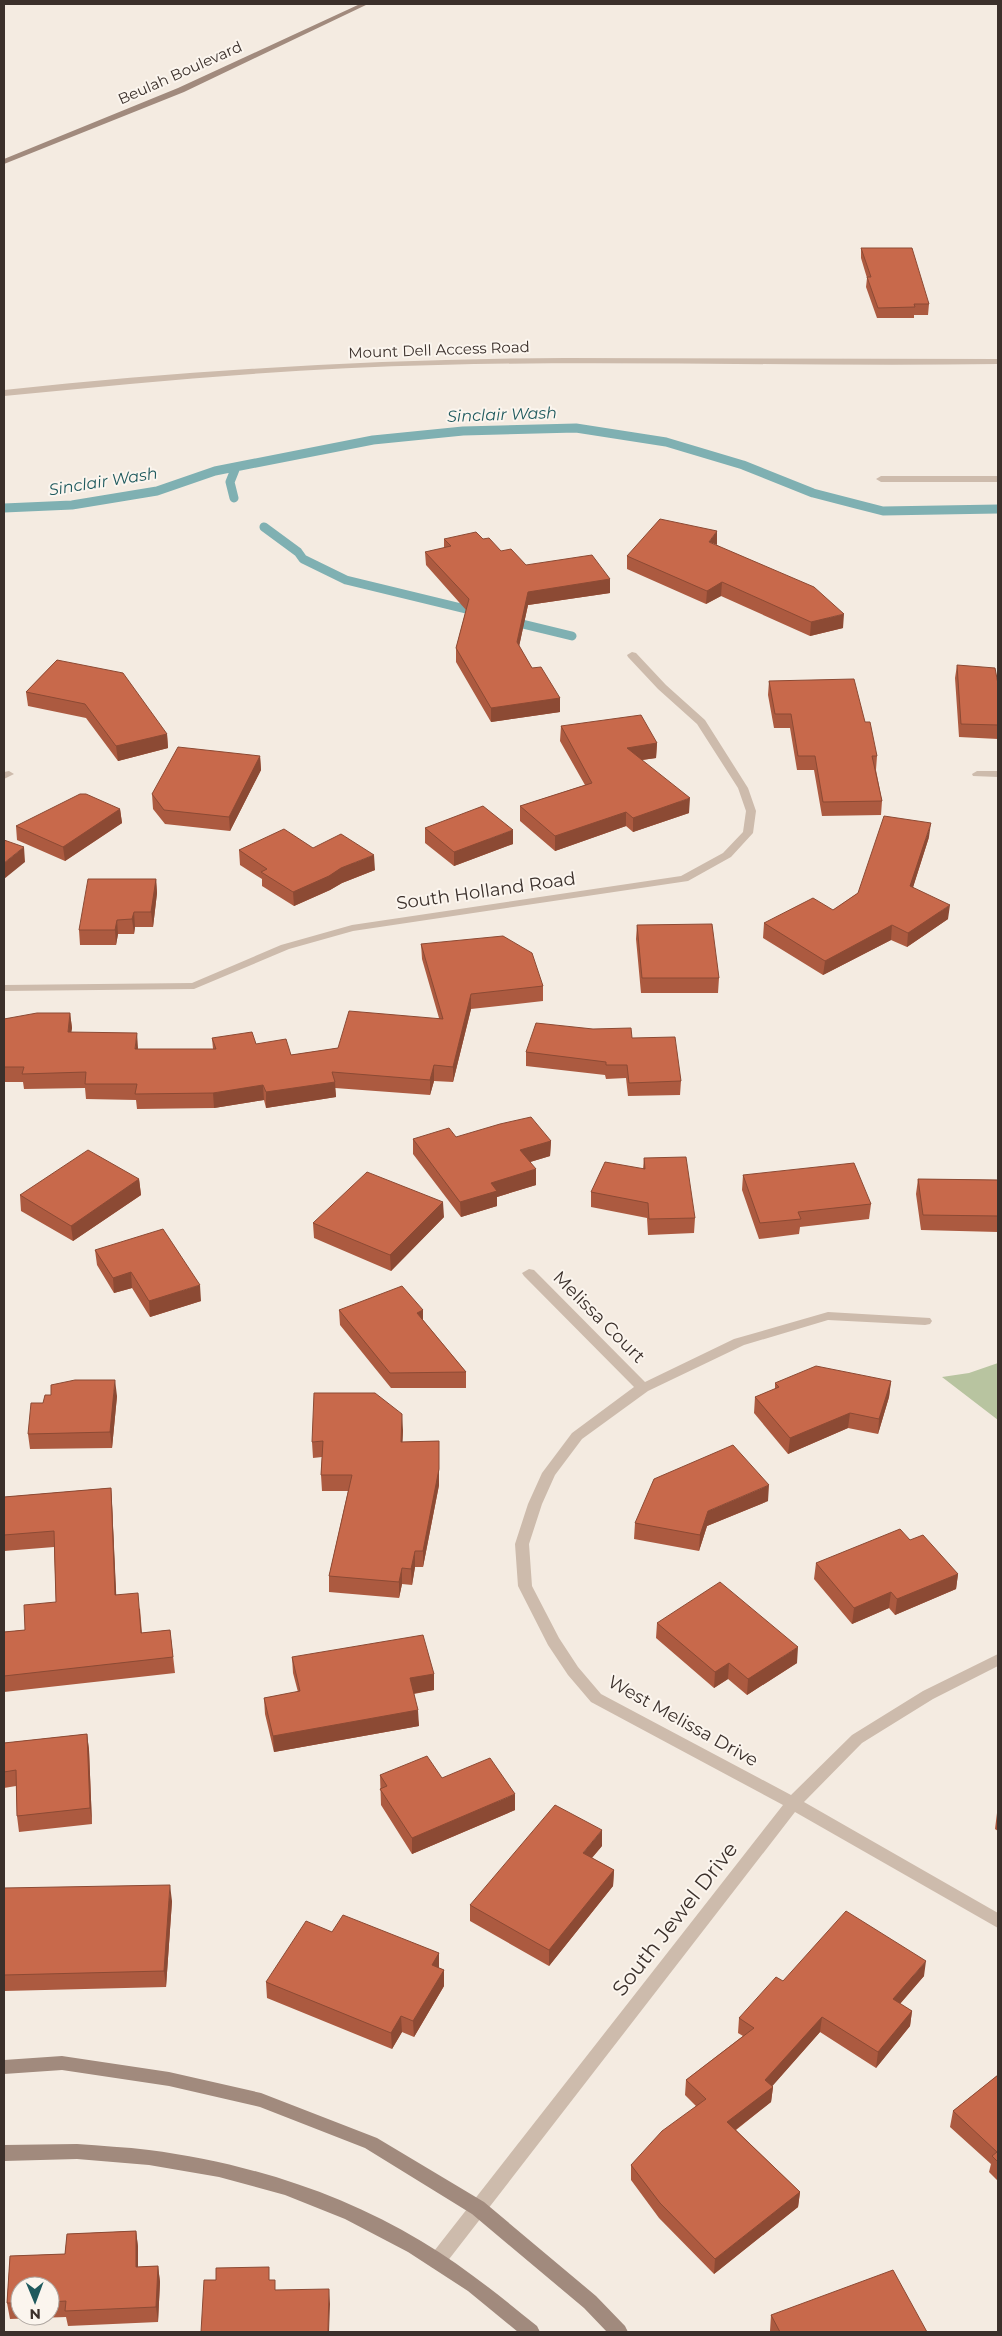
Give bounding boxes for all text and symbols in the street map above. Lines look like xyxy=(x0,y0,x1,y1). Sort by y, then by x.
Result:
street label: Beulah Boulevard xyxy=(115,37,245,108)
street label: Mount Dell Access Road xyxy=(348,337,530,362)
water label: Sinclair Wash xyxy=(447,403,557,426)
water label: Sinclair Wash xyxy=(47,464,159,499)
street label: South Holland Road xyxy=(395,868,577,914)
street label: Melissa Court xyxy=(548,1266,650,1368)
street label: West Melissa Drive xyxy=(604,1671,762,1772)
street label: South Jewel Drive xyxy=(607,1837,742,2001)
north arrow xyxy=(10,2276,60,2326)
text: N xyxy=(29,2305,41,2323)

